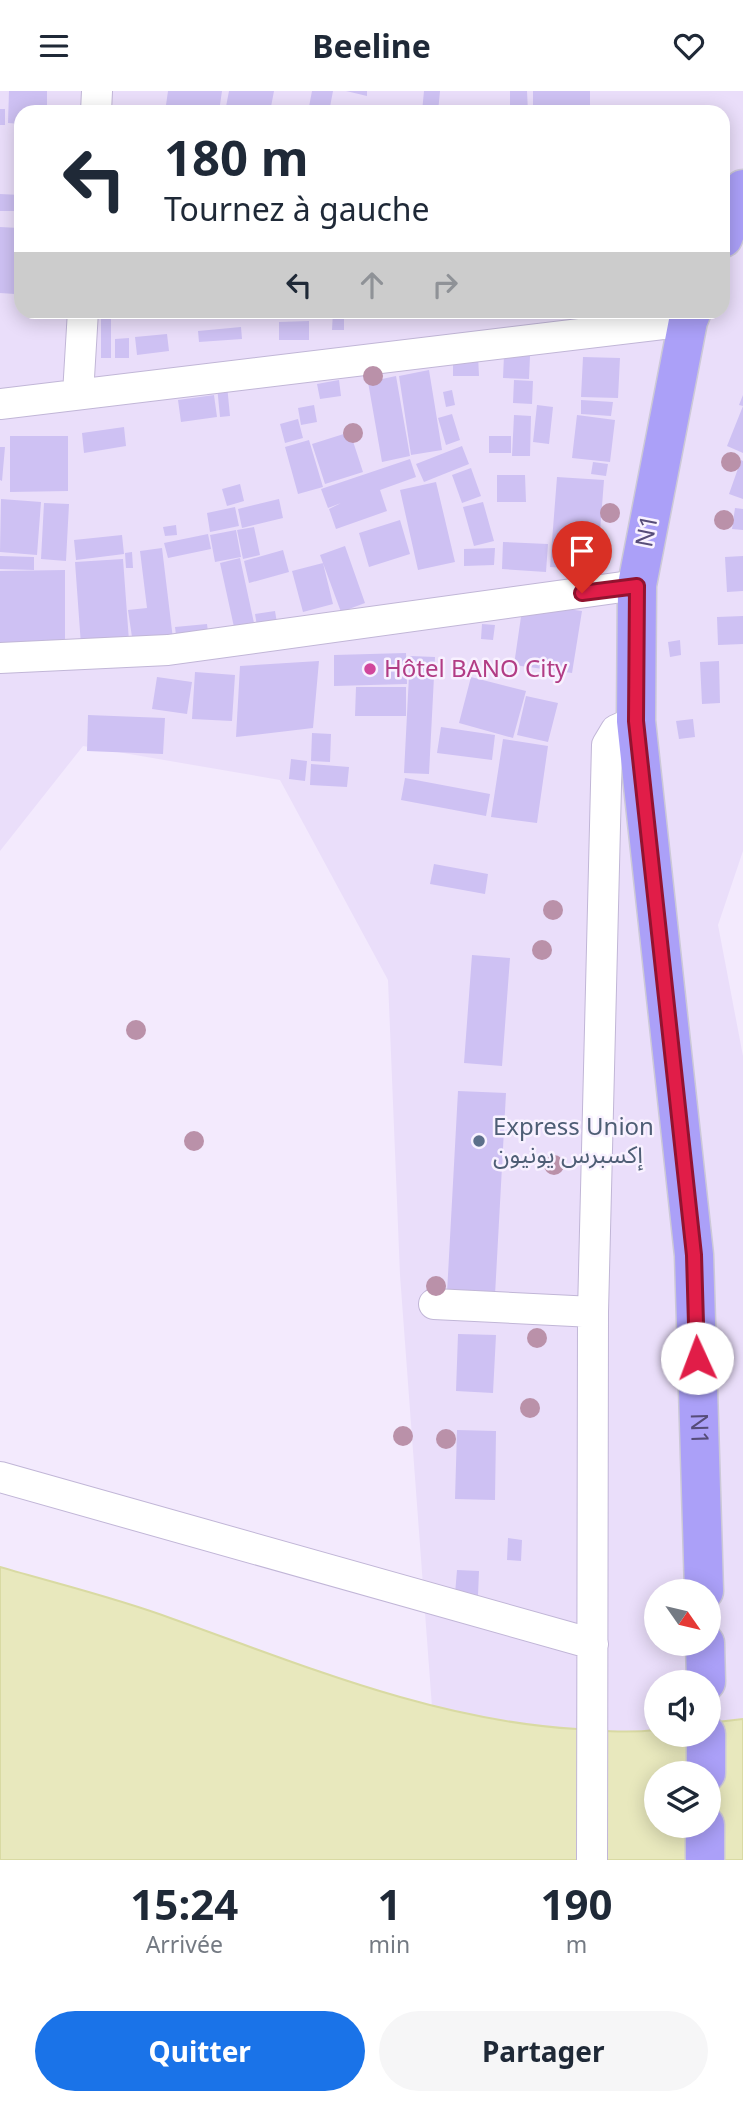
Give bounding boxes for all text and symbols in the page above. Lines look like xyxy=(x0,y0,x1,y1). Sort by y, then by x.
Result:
text: Beeline xyxy=(312,24,431,67)
icon: menu xyxy=(35,27,73,65)
icon: heart xyxy=(670,27,708,65)
text: 180 m xyxy=(164,124,309,190)
icon: left xyxy=(49,133,140,224)
text: Tournez à gauche xyxy=(164,187,430,230)
icon: left xyxy=(280,266,318,304)
icon: ahead xyxy=(353,266,391,304)
icon: right xyxy=(426,266,464,304)
street label: N1 xyxy=(626,512,665,550)
pin xyxy=(552,521,612,593)
icon: arrive xyxy=(563,532,601,570)
place label: Hôtel BANO City xyxy=(384,651,568,684)
marker: Hôtel BANO City xyxy=(362,661,378,677)
place label: Express Union إكسبرس يونيون xyxy=(493,1109,654,1171)
marker: Express Union إكسبرس يونيون xyxy=(471,1133,487,1149)
position arrow xyxy=(660,1321,734,1395)
street label: N1 xyxy=(684,1413,718,1446)
north arrow xyxy=(644,1579,721,1655)
map controls xyxy=(644,1579,721,1838)
button: sound xyxy=(644,1670,721,1747)
button: layers xyxy=(644,1761,721,1838)
text: 15:24 xyxy=(130,1875,238,1932)
text: 1 xyxy=(377,1875,401,1932)
text: 190 xyxy=(541,1875,613,1932)
text: Arrivée xyxy=(146,1928,223,1960)
text: min xyxy=(369,1928,410,1960)
text: m xyxy=(566,1928,587,1960)
button: Quitter xyxy=(35,2011,365,2091)
button: Partager xyxy=(379,2011,708,2091)

